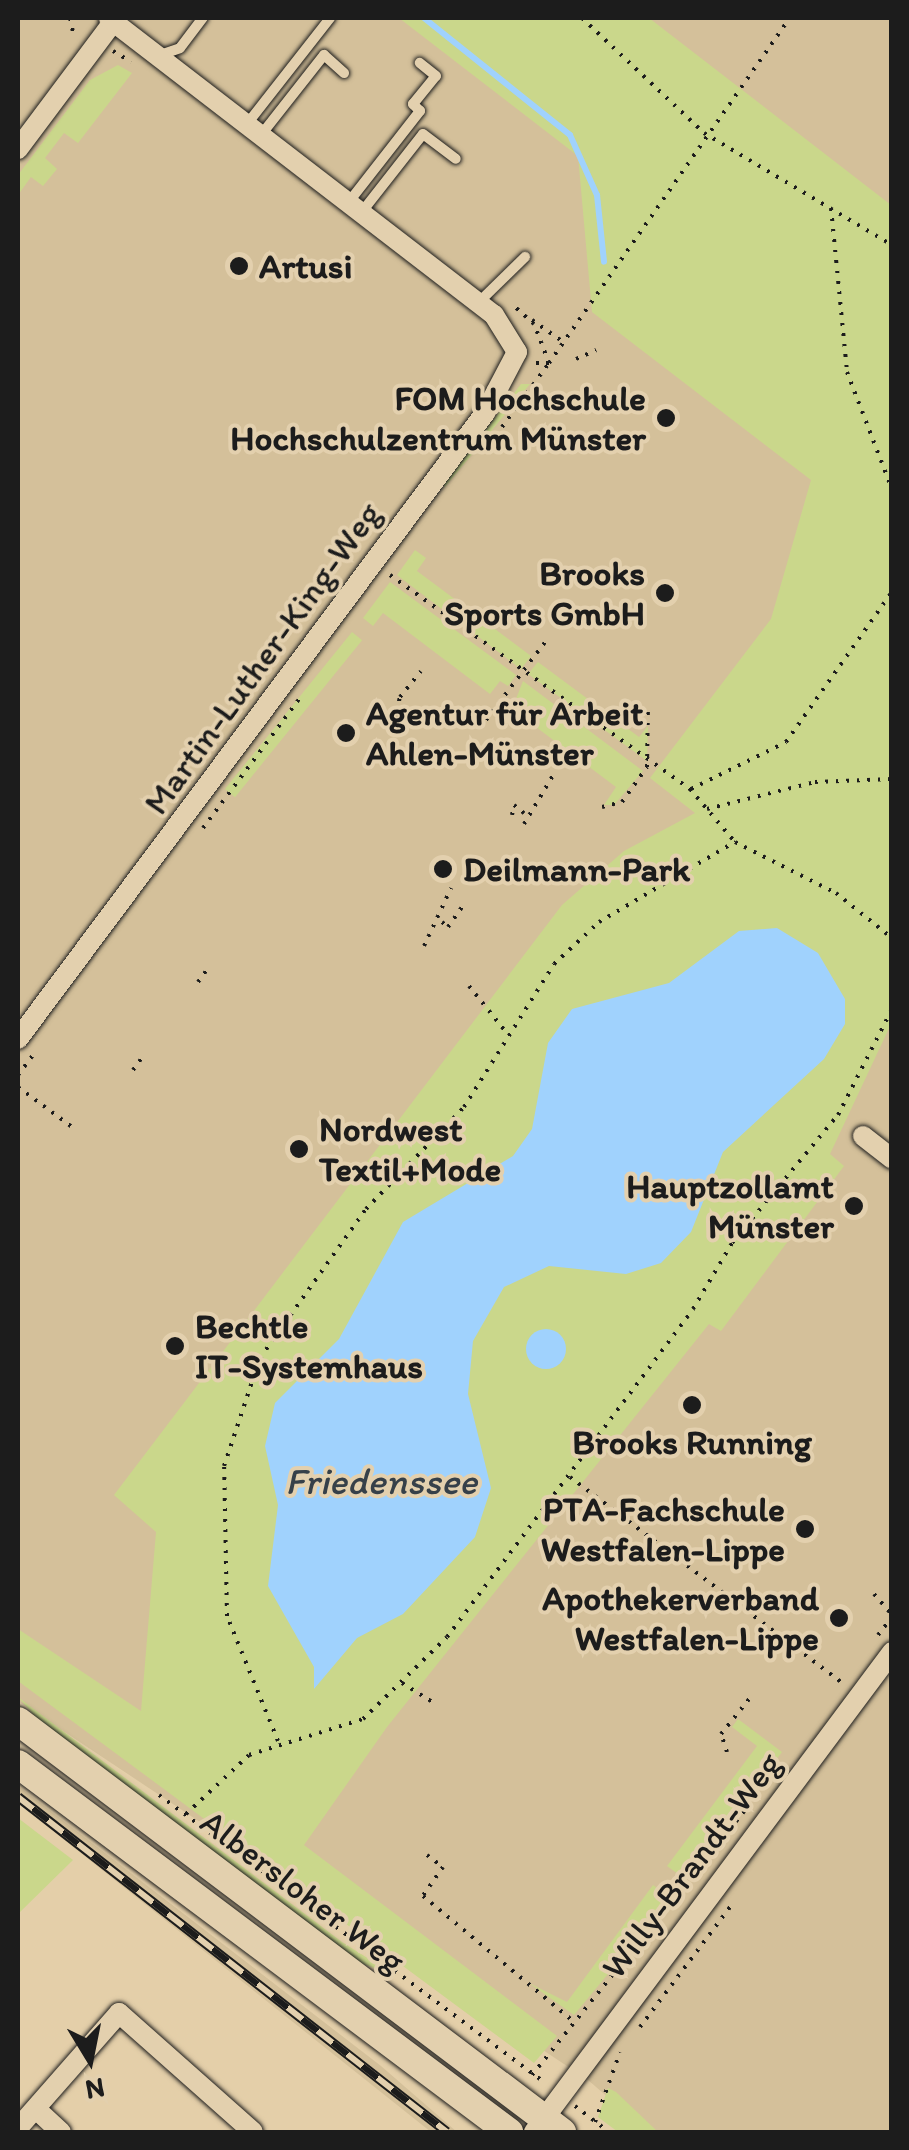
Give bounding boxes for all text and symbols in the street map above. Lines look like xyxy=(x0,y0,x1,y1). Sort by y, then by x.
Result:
place label: Artusi xyxy=(259,245,352,287)
marker: Artusi xyxy=(228,255,250,277)
place label: FOM Hochschule Hochschulzentrum Münster xyxy=(230,377,646,459)
marker: FOM Hochschule Hochschulzentrum Münster xyxy=(655,407,677,429)
street label: Martin-Luther-King-Weg xyxy=(134,494,390,822)
place label: Brooks Sports GmbH xyxy=(443,552,645,634)
marker: Brooks Sports GmbH xyxy=(654,582,676,604)
place label: Agentur für Arbeit Ahlen-Münster xyxy=(366,692,643,774)
marker: Agentur für Arbeit Ahlen-Münster xyxy=(335,722,357,744)
place label: Deilmann-Park xyxy=(463,848,690,890)
marker: Deilmann-Park xyxy=(432,858,454,880)
place label: Nordwest Textil+Mode xyxy=(319,1108,501,1190)
marker: Nordwest Textil+Mode xyxy=(288,1138,310,1160)
place label: Hauptzollamt Münster xyxy=(626,1165,834,1247)
marker: Hauptzollamt Münster xyxy=(843,1195,865,1217)
place label: Bechtle IT-Systemhaus xyxy=(195,1305,423,1387)
marker: Bechtle IT-Systemhaus xyxy=(164,1335,186,1357)
marker: Brooks Running xyxy=(681,1394,703,1416)
place label: Brooks Running xyxy=(572,1421,812,1463)
water label: Friedenssee xyxy=(285,1459,477,1505)
place label: PTA-Fachschule Westfalen-Lippe xyxy=(541,1488,785,1570)
marker: PTA-Fachschule Westfalen-Lippe xyxy=(794,1518,816,1540)
place label: Apothekerverband Westfalen-Lippe xyxy=(542,1577,819,1659)
marker: Apothekerverband Westfalen-Lippe xyxy=(828,1607,850,1629)
street label: Willy-Brandt-Weg xyxy=(592,1743,790,1987)
street label: Albersloher Weg xyxy=(193,1801,413,1981)
north arrow xyxy=(40,2010,140,2110)
text: N xyxy=(83,2071,107,2108)

